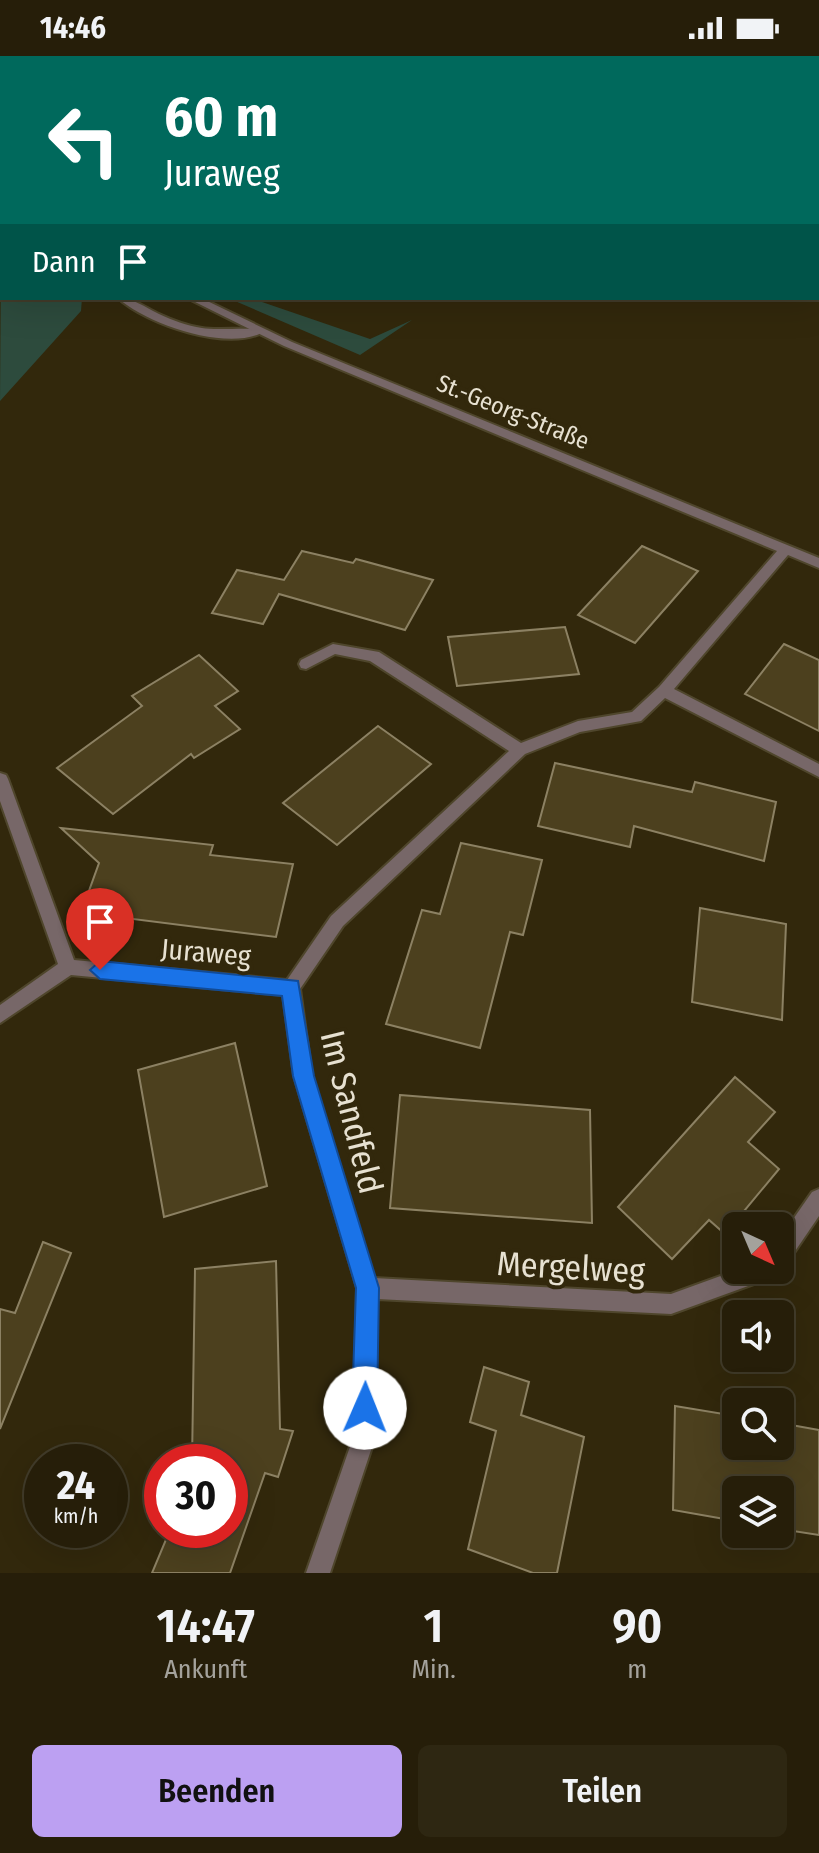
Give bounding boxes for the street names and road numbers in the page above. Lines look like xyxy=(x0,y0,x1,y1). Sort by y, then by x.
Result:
street label: St.-Georg-Straße xyxy=(433,369,593,455)
street label: Juraweg xyxy=(160,932,253,973)
street label: Im Sandfeld xyxy=(311,1026,392,1198)
street label: Mergelweg xyxy=(496,1243,646,1292)

